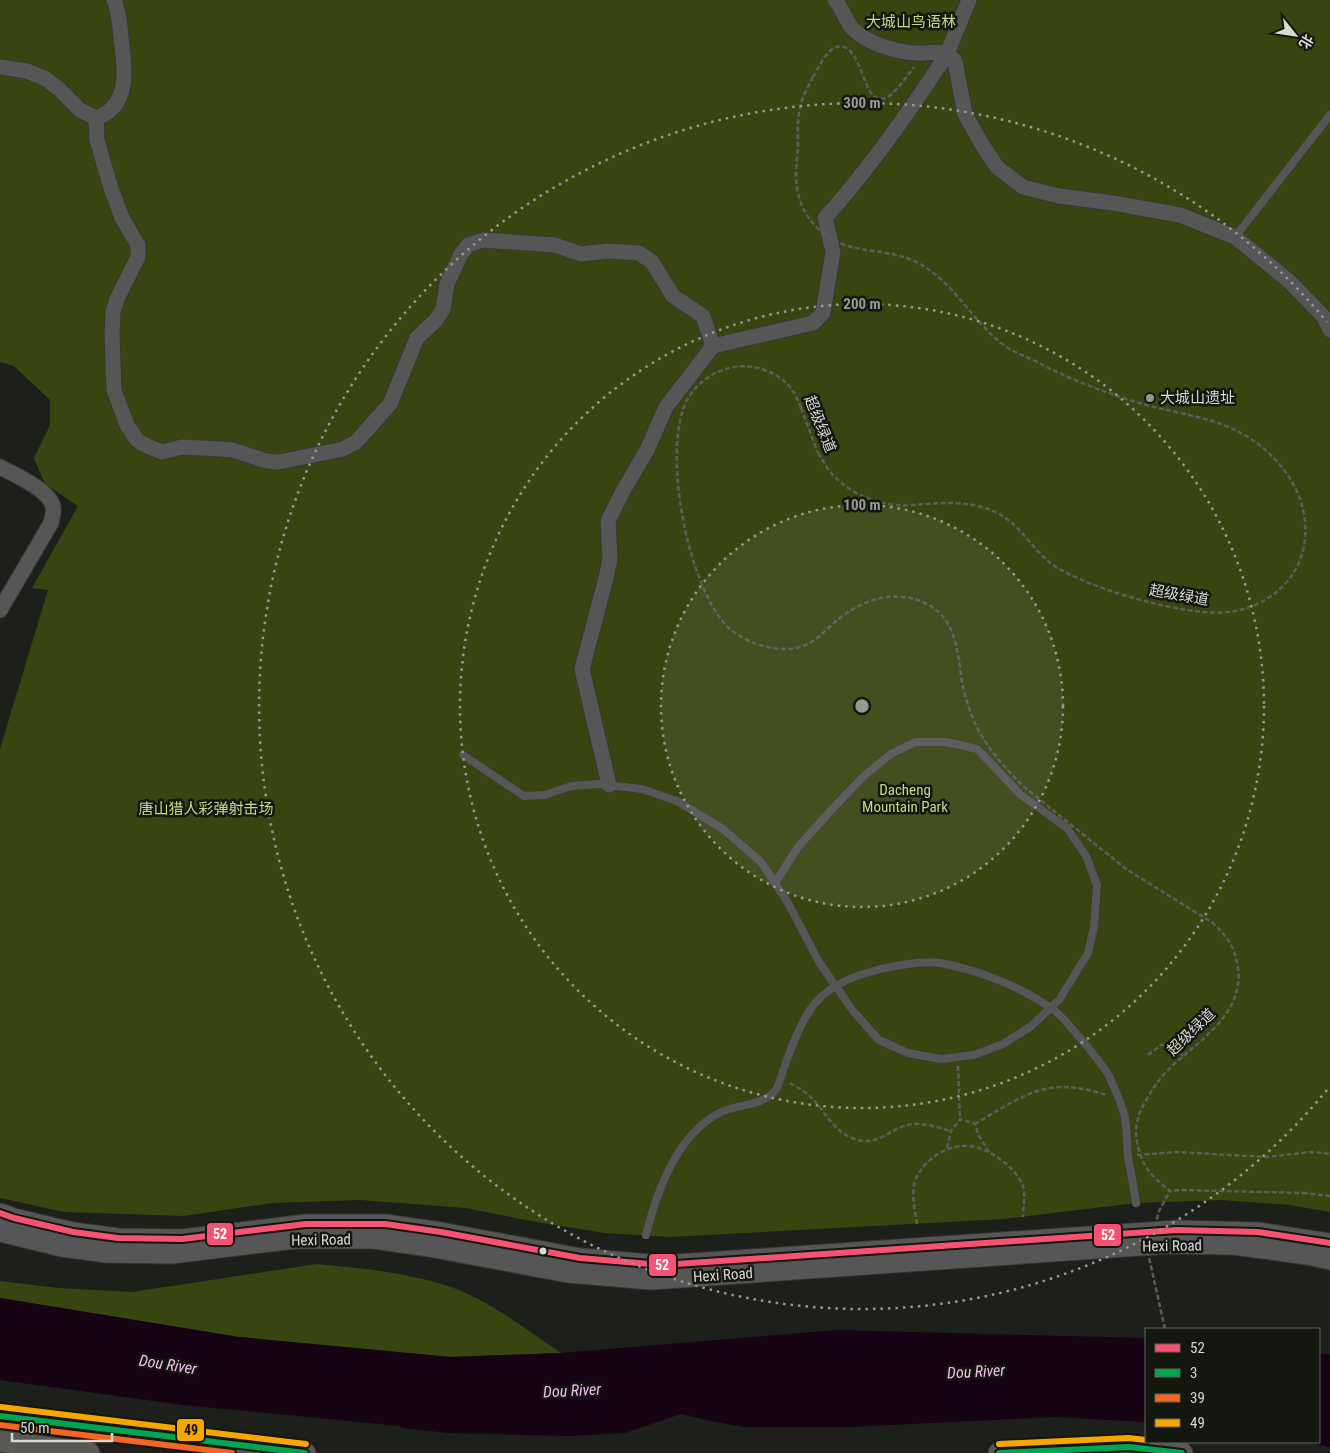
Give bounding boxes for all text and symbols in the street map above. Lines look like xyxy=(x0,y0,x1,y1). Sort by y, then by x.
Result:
north arrow xyxy=(1270,10,1320,60)
park label: 大城山鸟语林 xyxy=(866,13,956,31)
text: 北 xyxy=(1296,31,1317,52)
text: 300 m xyxy=(843,94,881,112)
text: 200 m xyxy=(843,295,881,313)
place label: 大城山遗址 xyxy=(1160,389,1235,407)
marker: 大城山遗址 xyxy=(1144,392,1156,404)
street label: 超级绿道 xyxy=(800,393,840,455)
text: 100 m xyxy=(843,496,881,514)
street label: 超级绿道 xyxy=(1148,581,1210,609)
centre of rings xyxy=(853,697,871,715)
park label: Dacheng Mountain Park xyxy=(862,781,948,816)
park label: 唐山猎人彩弹射击场 xyxy=(138,800,274,818)
street label: 超级绿道 xyxy=(1163,1005,1219,1059)
line badge: 52 xyxy=(206,1222,234,1246)
line badge: 52 xyxy=(1093,1223,1122,1247)
text: 52 xyxy=(213,1226,227,1242)
text: 52 xyxy=(1101,1227,1115,1243)
street label: Hexi Road xyxy=(291,1230,351,1250)
street label: Hexi Road xyxy=(1142,1236,1202,1256)
unlabelled marker xyxy=(538,1246,548,1256)
line badge: 52 xyxy=(648,1253,677,1277)
text: 52 xyxy=(655,1257,669,1273)
street label: Hexi Road xyxy=(692,1264,754,1286)
legend xyxy=(1145,1328,1320,1443)
text: 52 xyxy=(1190,1339,1205,1357)
water label: Dou River xyxy=(138,1351,199,1379)
water label: Dou River xyxy=(947,1360,1007,1383)
text: 3 xyxy=(1190,1364,1197,1382)
water label: Dou River xyxy=(543,1379,603,1402)
text: 39 xyxy=(1190,1389,1205,1407)
scale bar xyxy=(12,1410,112,1442)
text: 49 xyxy=(1190,1414,1205,1432)
line badge: 49 xyxy=(176,1418,205,1442)
text: 50 m xyxy=(20,1419,50,1437)
text: 49 xyxy=(184,1422,198,1438)

